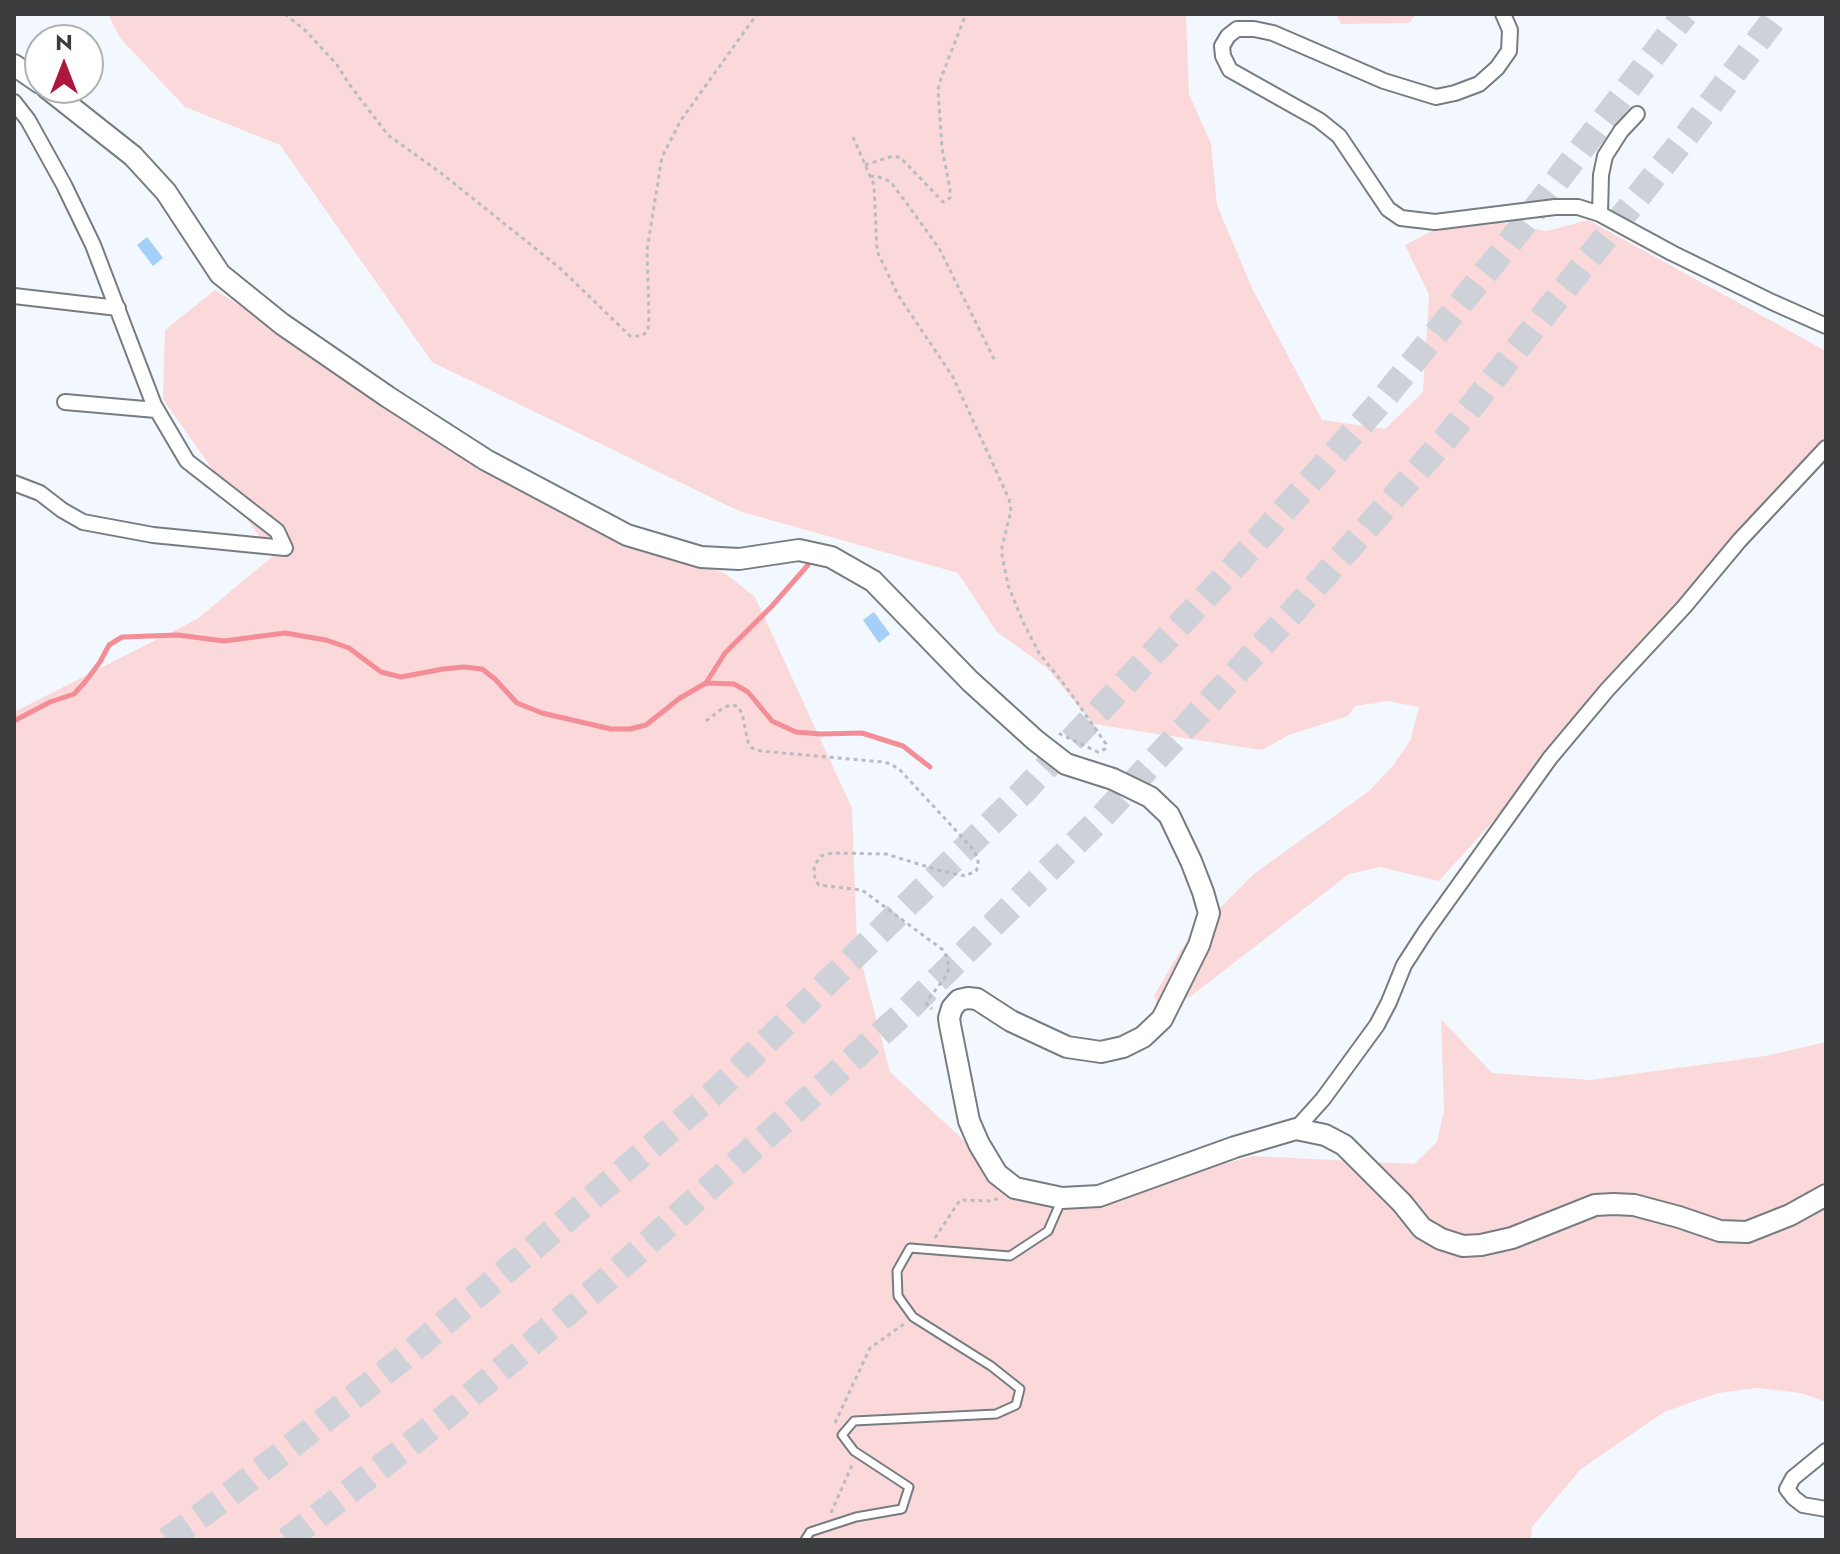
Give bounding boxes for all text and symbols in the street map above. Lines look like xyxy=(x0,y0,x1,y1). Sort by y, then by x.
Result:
north arrow xyxy=(24,24,104,104)
text: N xyxy=(55,26,73,58)

